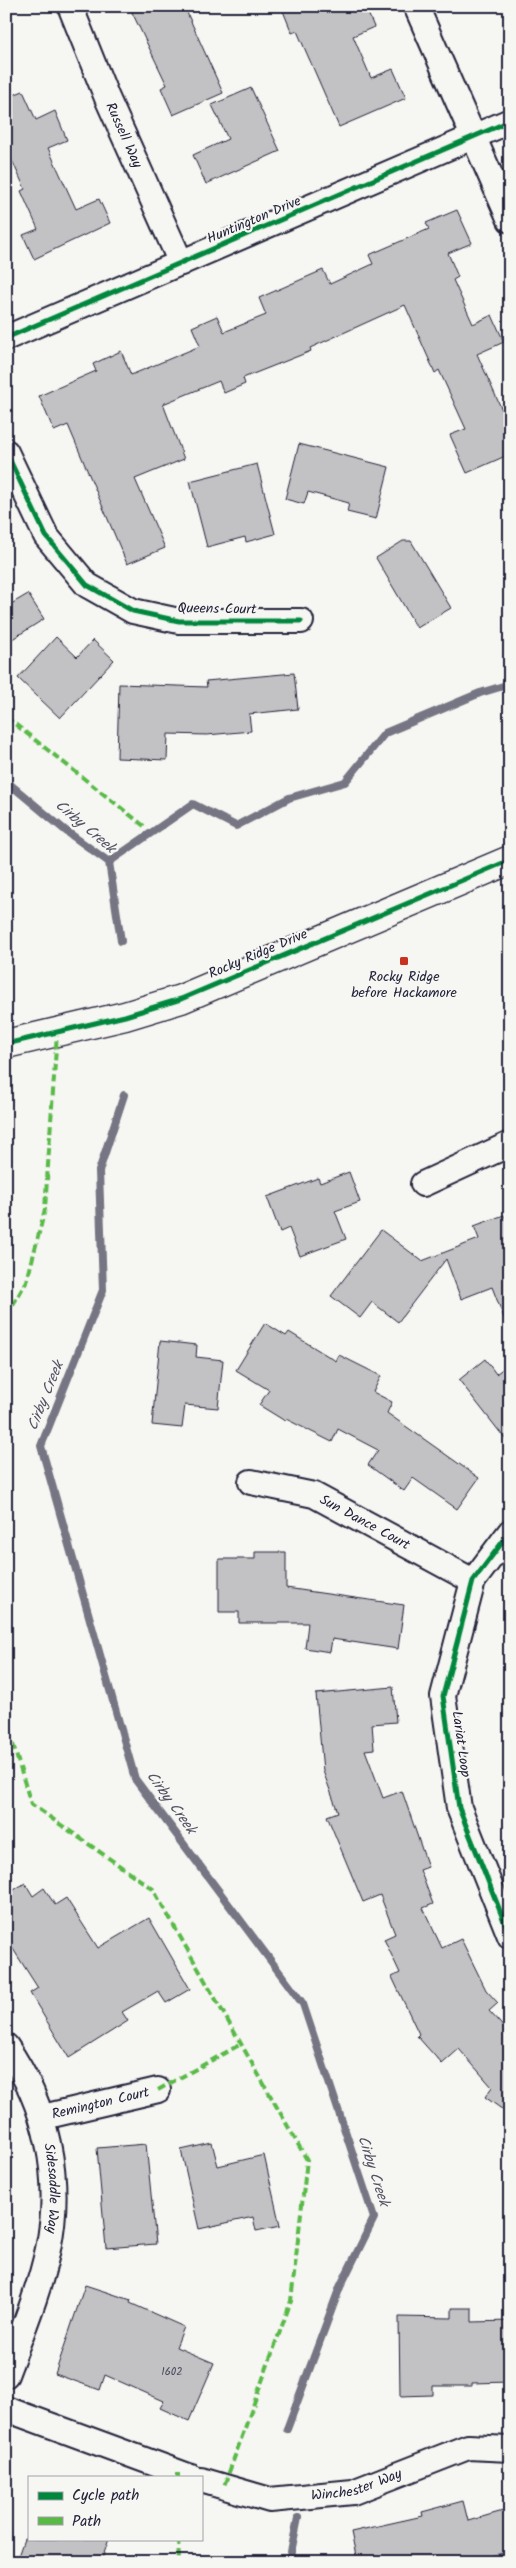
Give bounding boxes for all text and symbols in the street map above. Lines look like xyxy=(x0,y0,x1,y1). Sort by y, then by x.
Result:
street label: Russell Way xyxy=(99,99,148,172)
street label: Huntington Drive xyxy=(203,190,305,250)
street label: Queens Court xyxy=(177,597,257,621)
water label: Cirby Creek xyxy=(49,794,122,861)
street label: Rocky Ridge Drive xyxy=(205,923,312,985)
marker: Rocky Ridge before Hackamore xyxy=(398,955,410,967)
place label: Rocky Ridge before Hackamore xyxy=(351,966,457,1004)
water label: Cirby Creek xyxy=(21,1356,72,1434)
street label: Sun Dance Court xyxy=(315,1489,414,1556)
street label: Lariat Loop xyxy=(445,1709,477,1779)
water label: Cirby Creek xyxy=(140,1766,203,1841)
street label: Remington Court xyxy=(49,2081,152,2126)
water label: Cirby Creek xyxy=(350,2133,396,2211)
street label: Sidesaddle Way xyxy=(37,2141,65,2235)
house number: 1602 xyxy=(161,2363,183,2381)
street label: Winchester Way xyxy=(310,2463,406,2507)
legend xyxy=(28,2476,202,2540)
text: Cycle path xyxy=(72,2484,139,2508)
text: Path xyxy=(72,2510,101,2534)

